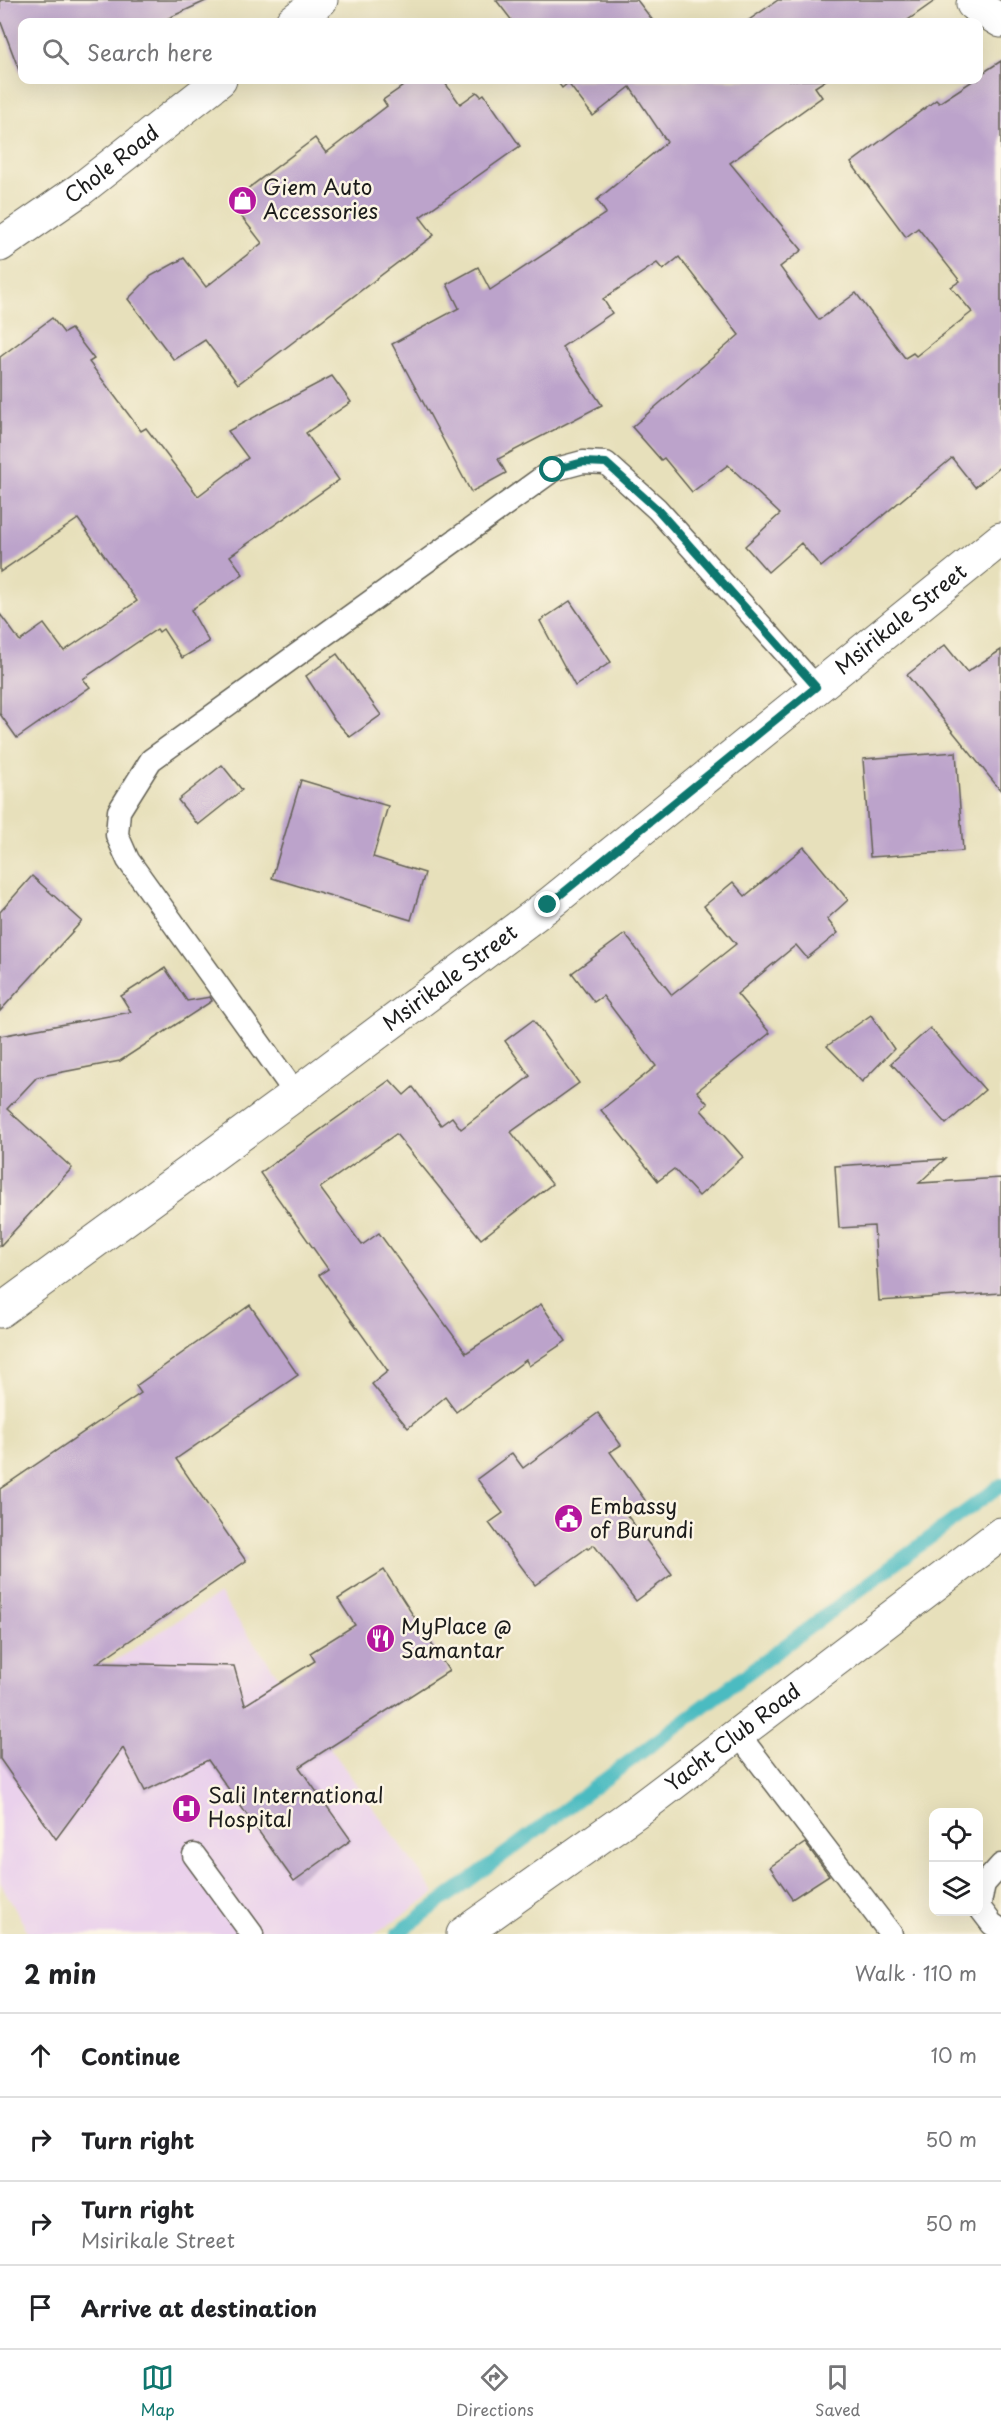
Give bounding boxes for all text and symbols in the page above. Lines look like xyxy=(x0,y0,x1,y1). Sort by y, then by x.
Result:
search box xyxy=(18,18,983,84)
icon: search xyxy=(39,35,72,68)
text: Search here xyxy=(87,35,213,68)
street label: Chole Road xyxy=(57,116,165,210)
place label: Giem Auto Accessories xyxy=(263,170,378,226)
shop icon: Giem Auto Accessories xyxy=(226,184,258,216)
route start xyxy=(539,456,565,482)
street label: Msirikale Street xyxy=(827,555,973,681)
route end xyxy=(534,891,560,917)
street label: Msirikale Street xyxy=(375,915,523,1038)
place label: Embassy of Burundi xyxy=(590,1489,694,1545)
public building icon: Embassy of Burundi xyxy=(553,1503,585,1535)
place label: MyPlace @ Samantar xyxy=(401,1609,512,1665)
restaurant icon: MyPlace @ Samantar xyxy=(364,1623,396,1655)
street label: Yacht Club Road xyxy=(657,1674,807,1798)
place label: Sali International Hospital xyxy=(208,1778,383,1834)
hospital icon: Sali International Hospital xyxy=(171,1792,203,1824)
map controls xyxy=(929,1808,983,1916)
button: locate xyxy=(929,1808,983,1862)
button: layers xyxy=(929,1862,983,1916)
text: 2 min xyxy=(24,1954,97,1993)
text: Walk · 110 m xyxy=(855,1958,977,1988)
icon: ahead xyxy=(24,2039,57,2072)
text: Continue xyxy=(81,2039,180,2072)
text: 10 m xyxy=(930,2040,977,2070)
icon: right xyxy=(24,2123,57,2156)
text: Turn right xyxy=(81,2123,194,2156)
text: 50 m xyxy=(925,2124,977,2154)
text: Turn right xyxy=(81,2192,194,2225)
icon: right xyxy=(24,2207,57,2240)
text: 50 m xyxy=(925,2208,977,2238)
text: Msirikale Street xyxy=(81,2225,235,2255)
icon: arrive xyxy=(24,2291,57,2324)
text: Arrive at destination xyxy=(81,2291,317,2324)
tab: Map xyxy=(141,2361,175,2421)
tab: Directions xyxy=(456,2361,534,2421)
tab: Saved xyxy=(815,2361,860,2421)

